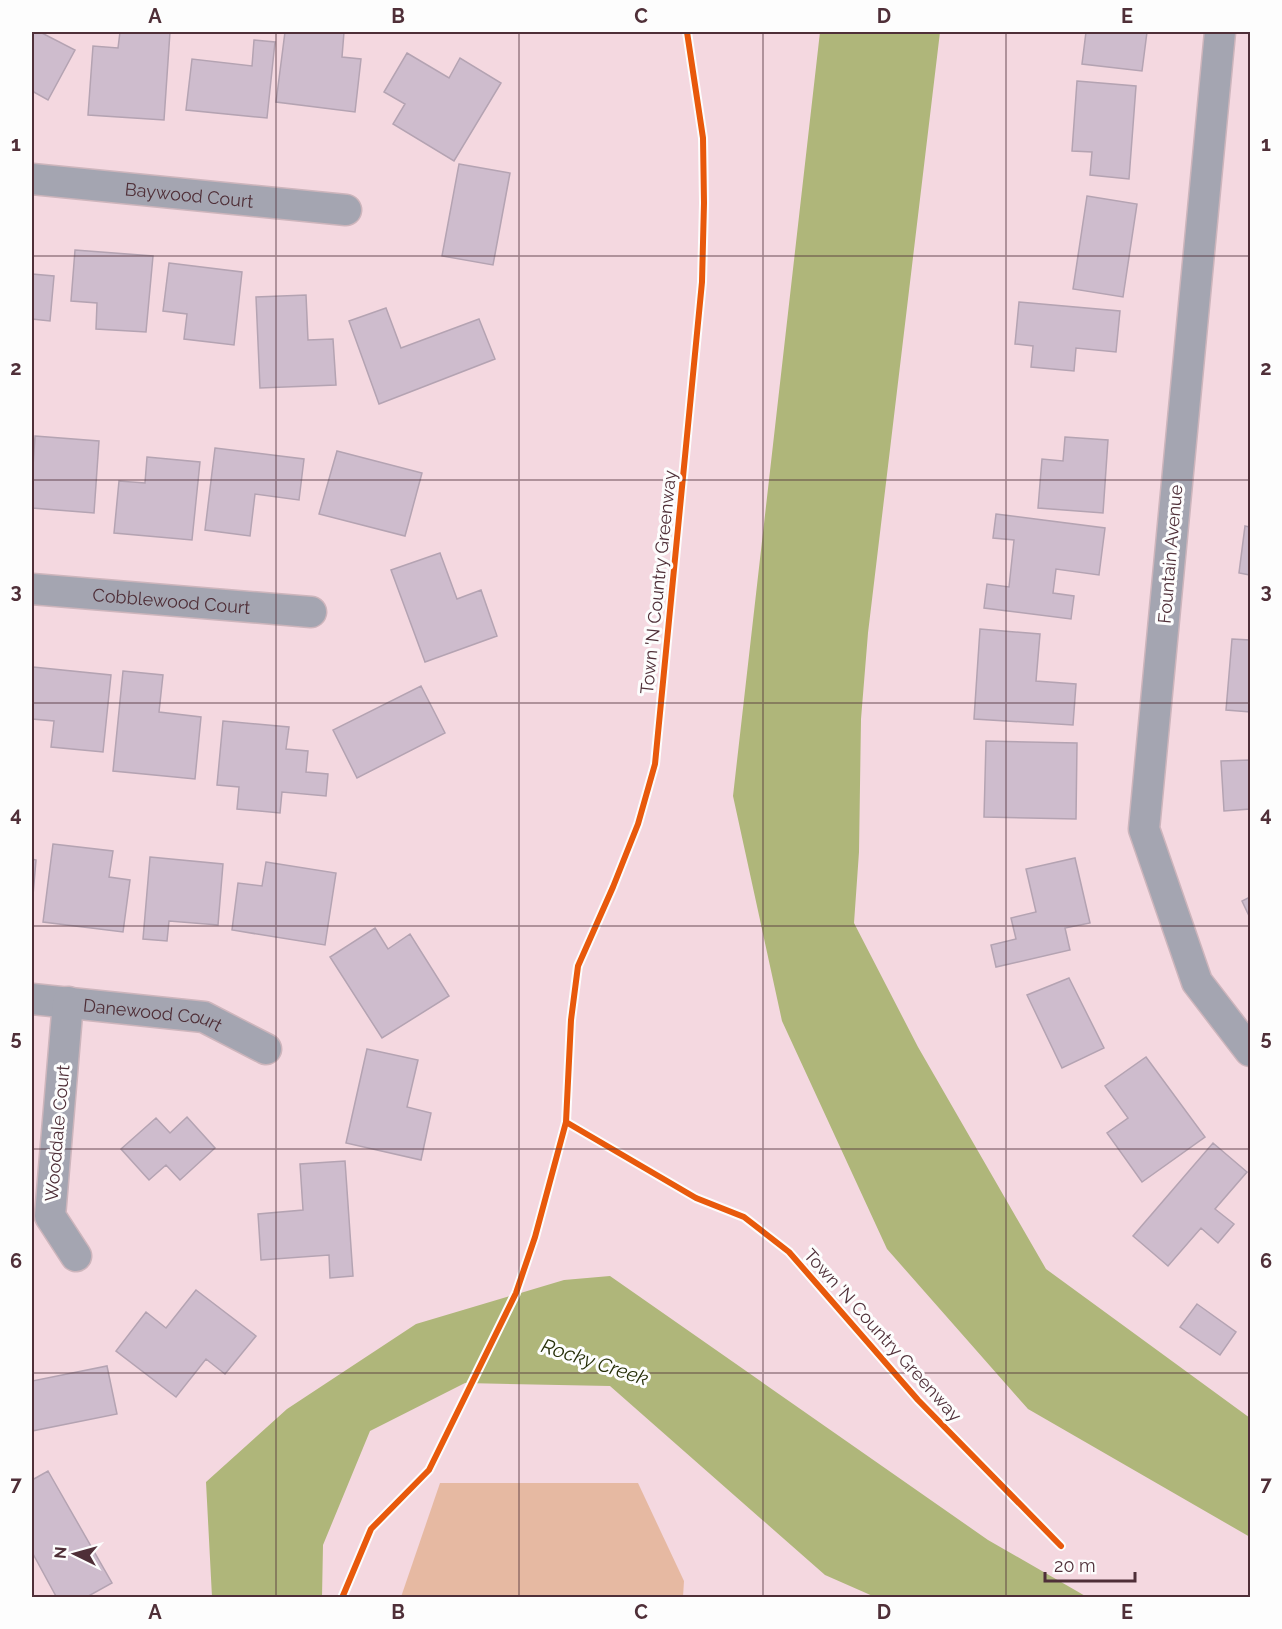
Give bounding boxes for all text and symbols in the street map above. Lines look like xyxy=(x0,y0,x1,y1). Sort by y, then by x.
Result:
text: A xyxy=(148,4,162,28)
text: B xyxy=(391,4,405,28)
text: C xyxy=(634,4,648,28)
text: D xyxy=(877,4,891,28)
text: E xyxy=(1121,4,1133,28)
text: 1 xyxy=(11,132,21,156)
text: 1 xyxy=(1261,132,1271,156)
street label: Baywood Court xyxy=(124,178,254,211)
text: 2 xyxy=(10,356,22,380)
text: 2 xyxy=(1260,356,1272,380)
street label: Town 'N Country Greenway xyxy=(636,469,680,695)
street label: Fountain Avenue xyxy=(1153,483,1187,624)
text: 3 xyxy=(10,579,22,603)
text: 3 xyxy=(1260,579,1272,603)
street label: Cobblewood Court xyxy=(92,584,251,617)
text: 4 xyxy=(10,802,22,826)
text: 4 xyxy=(1260,802,1272,826)
street label: Danewood Court xyxy=(82,994,226,1035)
text: 5 xyxy=(10,1026,22,1050)
text: 5 xyxy=(1260,1026,1272,1050)
street label: Wooddale Court xyxy=(41,1064,73,1202)
street label: Town 'N Country Greenway xyxy=(800,1244,966,1426)
text: 6 xyxy=(10,1249,22,1273)
text: 6 xyxy=(1260,1249,1272,1273)
water label: Rocky Creek xyxy=(539,1333,652,1391)
text: 7 xyxy=(10,1472,22,1496)
text: 7 xyxy=(1260,1472,1272,1496)
north arrow xyxy=(45,1524,105,1584)
scale bar xyxy=(1045,1545,1135,1583)
text: N xyxy=(51,1546,71,1560)
text: 20 m xyxy=(1054,1555,1096,1576)
text: A xyxy=(148,1600,162,1624)
text: B xyxy=(391,1600,405,1624)
text: C xyxy=(634,1600,648,1624)
text: D xyxy=(877,1600,891,1624)
text: E xyxy=(1121,1600,1133,1624)

